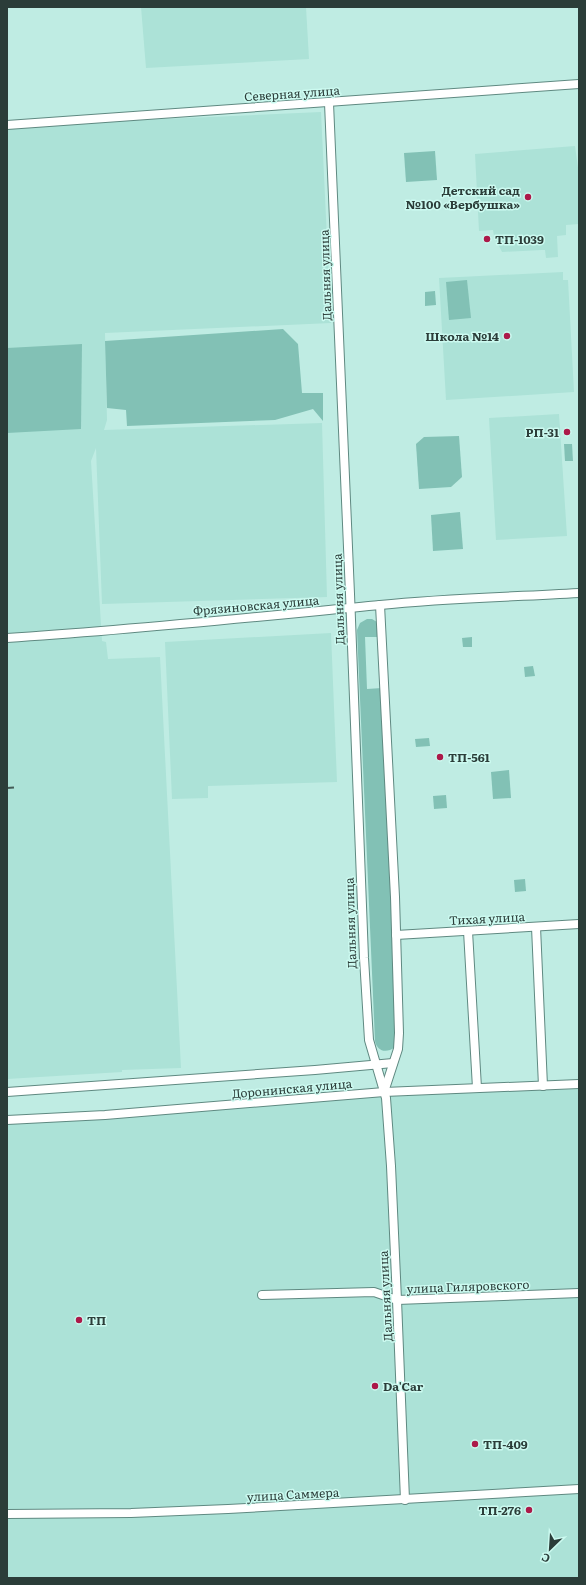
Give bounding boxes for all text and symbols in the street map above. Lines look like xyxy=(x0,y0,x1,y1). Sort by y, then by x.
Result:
street label: Северная улица xyxy=(244,81,341,105)
place label: Детский сад №100 «Вербушка» xyxy=(406,181,520,213)
marker: Детский сад №100 «Вербушка» xyxy=(523,192,533,202)
street label: Дальняя улица xyxy=(314,229,336,321)
place label: ТП-1039 xyxy=(495,230,544,248)
marker: ТП-1039 xyxy=(482,234,492,244)
place label: Школа №14 xyxy=(425,327,500,345)
marker: Школа №14 xyxy=(502,331,512,341)
place label: РП-31 xyxy=(526,423,559,441)
marker: РП-31 xyxy=(562,427,572,437)
street label: Дальняя улица xyxy=(327,553,349,645)
street label: Фрязиновская улица xyxy=(192,590,320,619)
place label: ТП-561 xyxy=(448,748,490,766)
marker: ТП-561 xyxy=(435,752,445,762)
street label: Дальняя улица xyxy=(339,877,361,969)
street label: Тихая улица xyxy=(449,907,526,929)
street label: Доронинская улица xyxy=(231,1074,353,1102)
street label: Дальняя улица xyxy=(374,1249,396,1342)
street label: улица Гиляровского xyxy=(406,1275,530,1297)
place label: ТП xyxy=(87,1311,106,1329)
marker: ТП xyxy=(74,1315,84,1325)
place label: Da'Car xyxy=(383,1377,424,1395)
marker: Da'Car xyxy=(370,1381,380,1391)
place label: ТП-409 xyxy=(483,1435,528,1453)
marker: ТП-409 xyxy=(470,1439,480,1449)
street label: улица Саммера xyxy=(246,1483,340,1505)
place label: ТП-276 xyxy=(479,1501,521,1519)
marker: ТП-276 xyxy=(524,1505,534,1515)
north arrow xyxy=(530,1529,570,1569)
text: С xyxy=(538,1550,552,1568)

